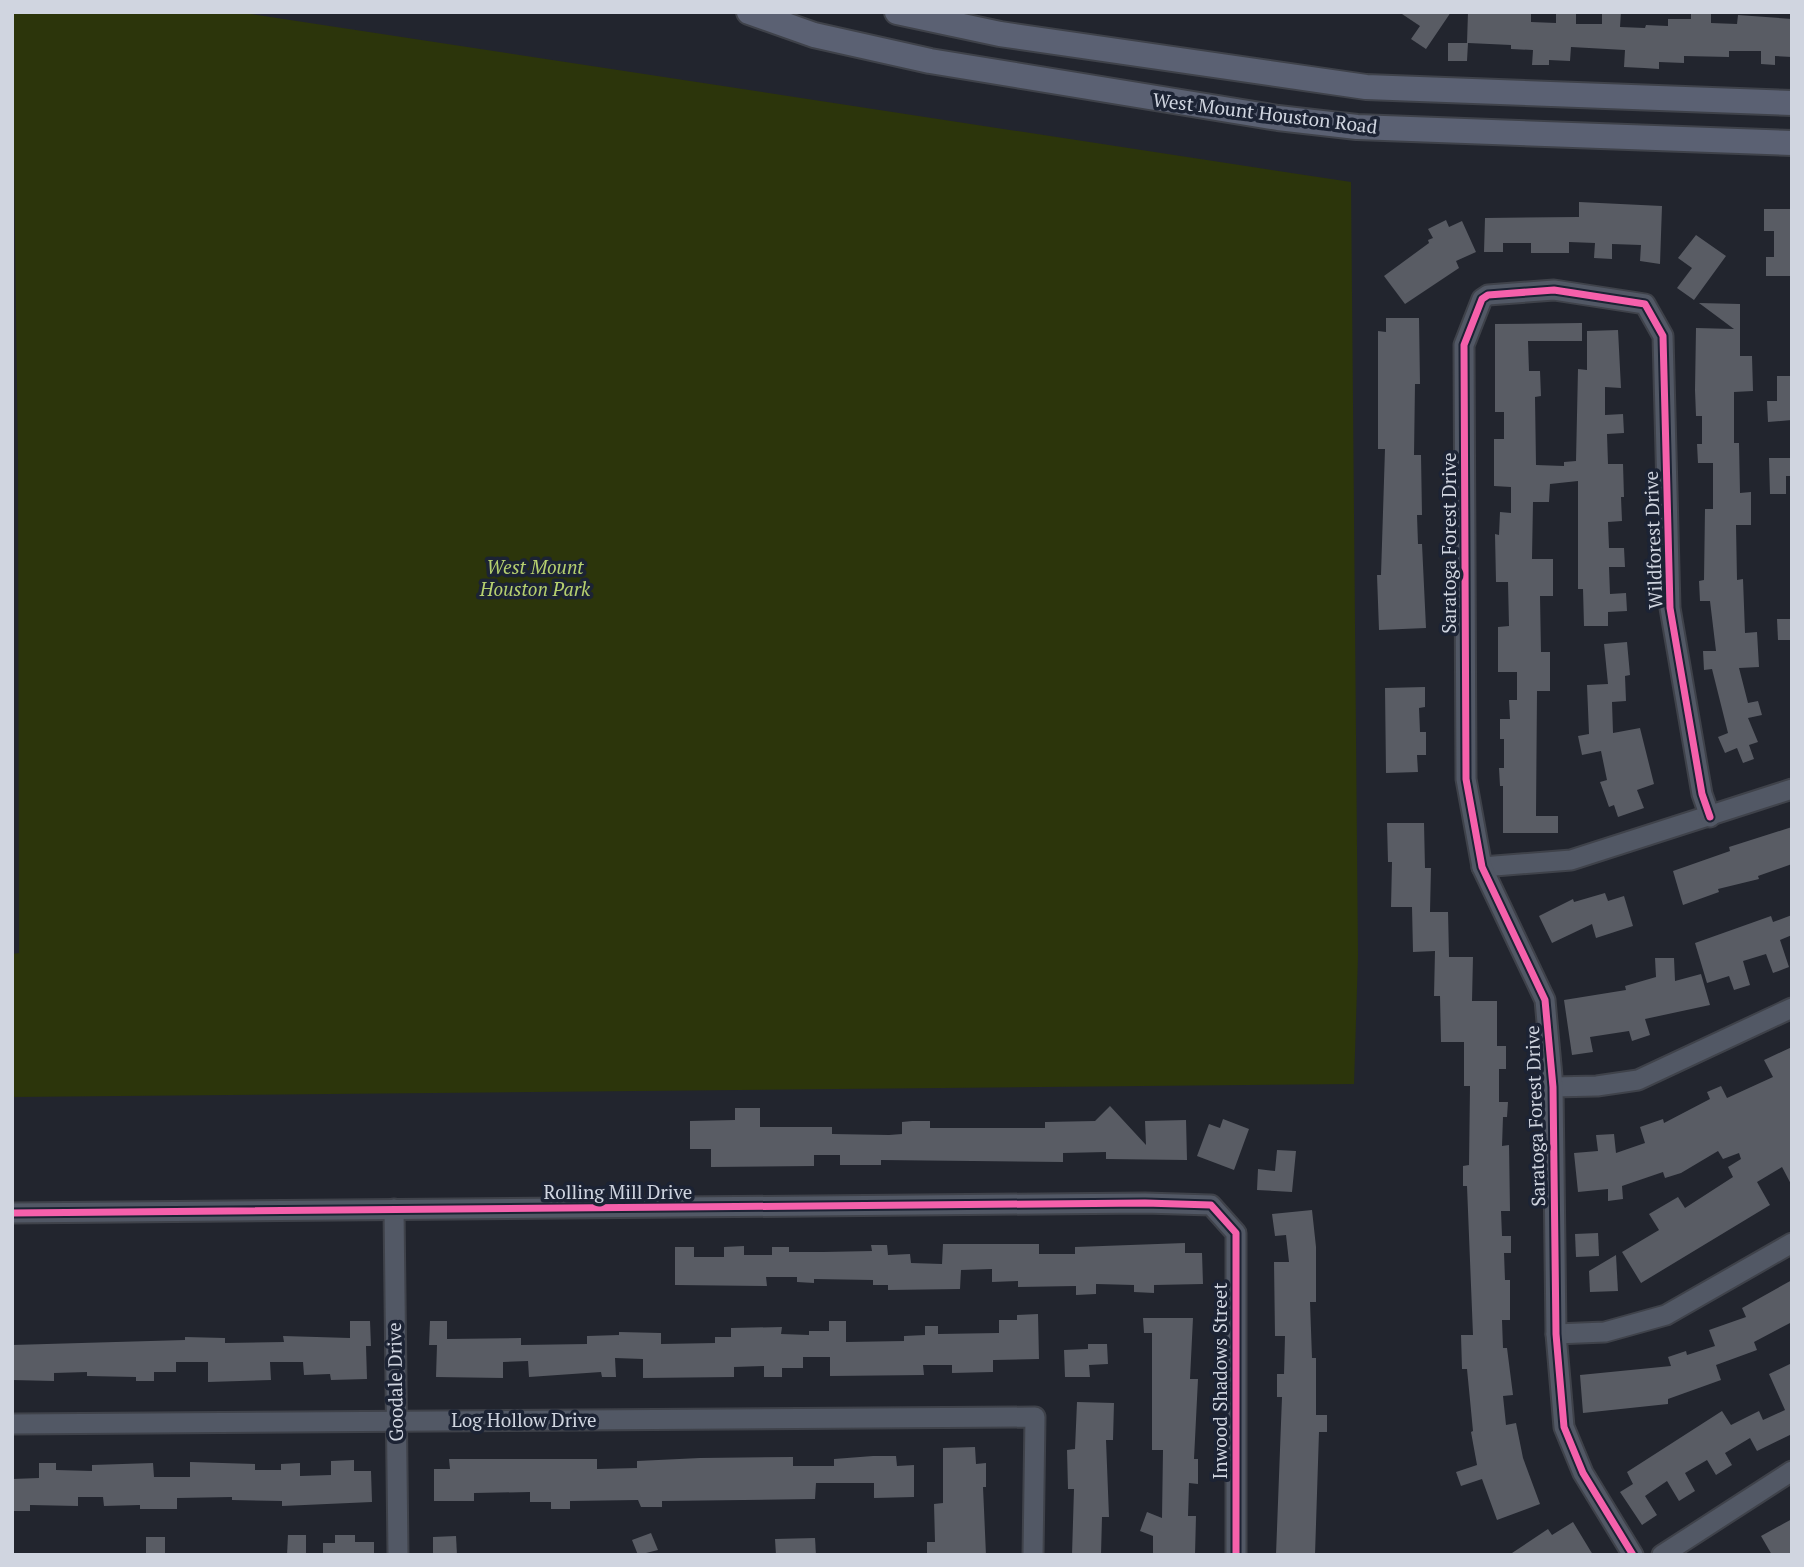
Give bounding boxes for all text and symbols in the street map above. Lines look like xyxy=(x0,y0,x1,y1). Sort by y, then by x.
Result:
street label: West Mount Houston Road xyxy=(1151,86,1379,139)
street label: Saratoga Forest Drive xyxy=(1436,452,1461,634)
street label: Wildforest Drive xyxy=(1638,470,1667,610)
park label: West Mount Houston Park xyxy=(479,554,591,601)
street label: Saratoga Forest Drive xyxy=(1519,1025,1550,1207)
street label: Rolling Mill Drive xyxy=(544,1179,692,1204)
street label: Inwood Shadows Street xyxy=(1207,1283,1232,1479)
street label: Goodale Drive xyxy=(381,1322,408,1442)
street label: Log Hollow Drive xyxy=(451,1407,597,1432)

